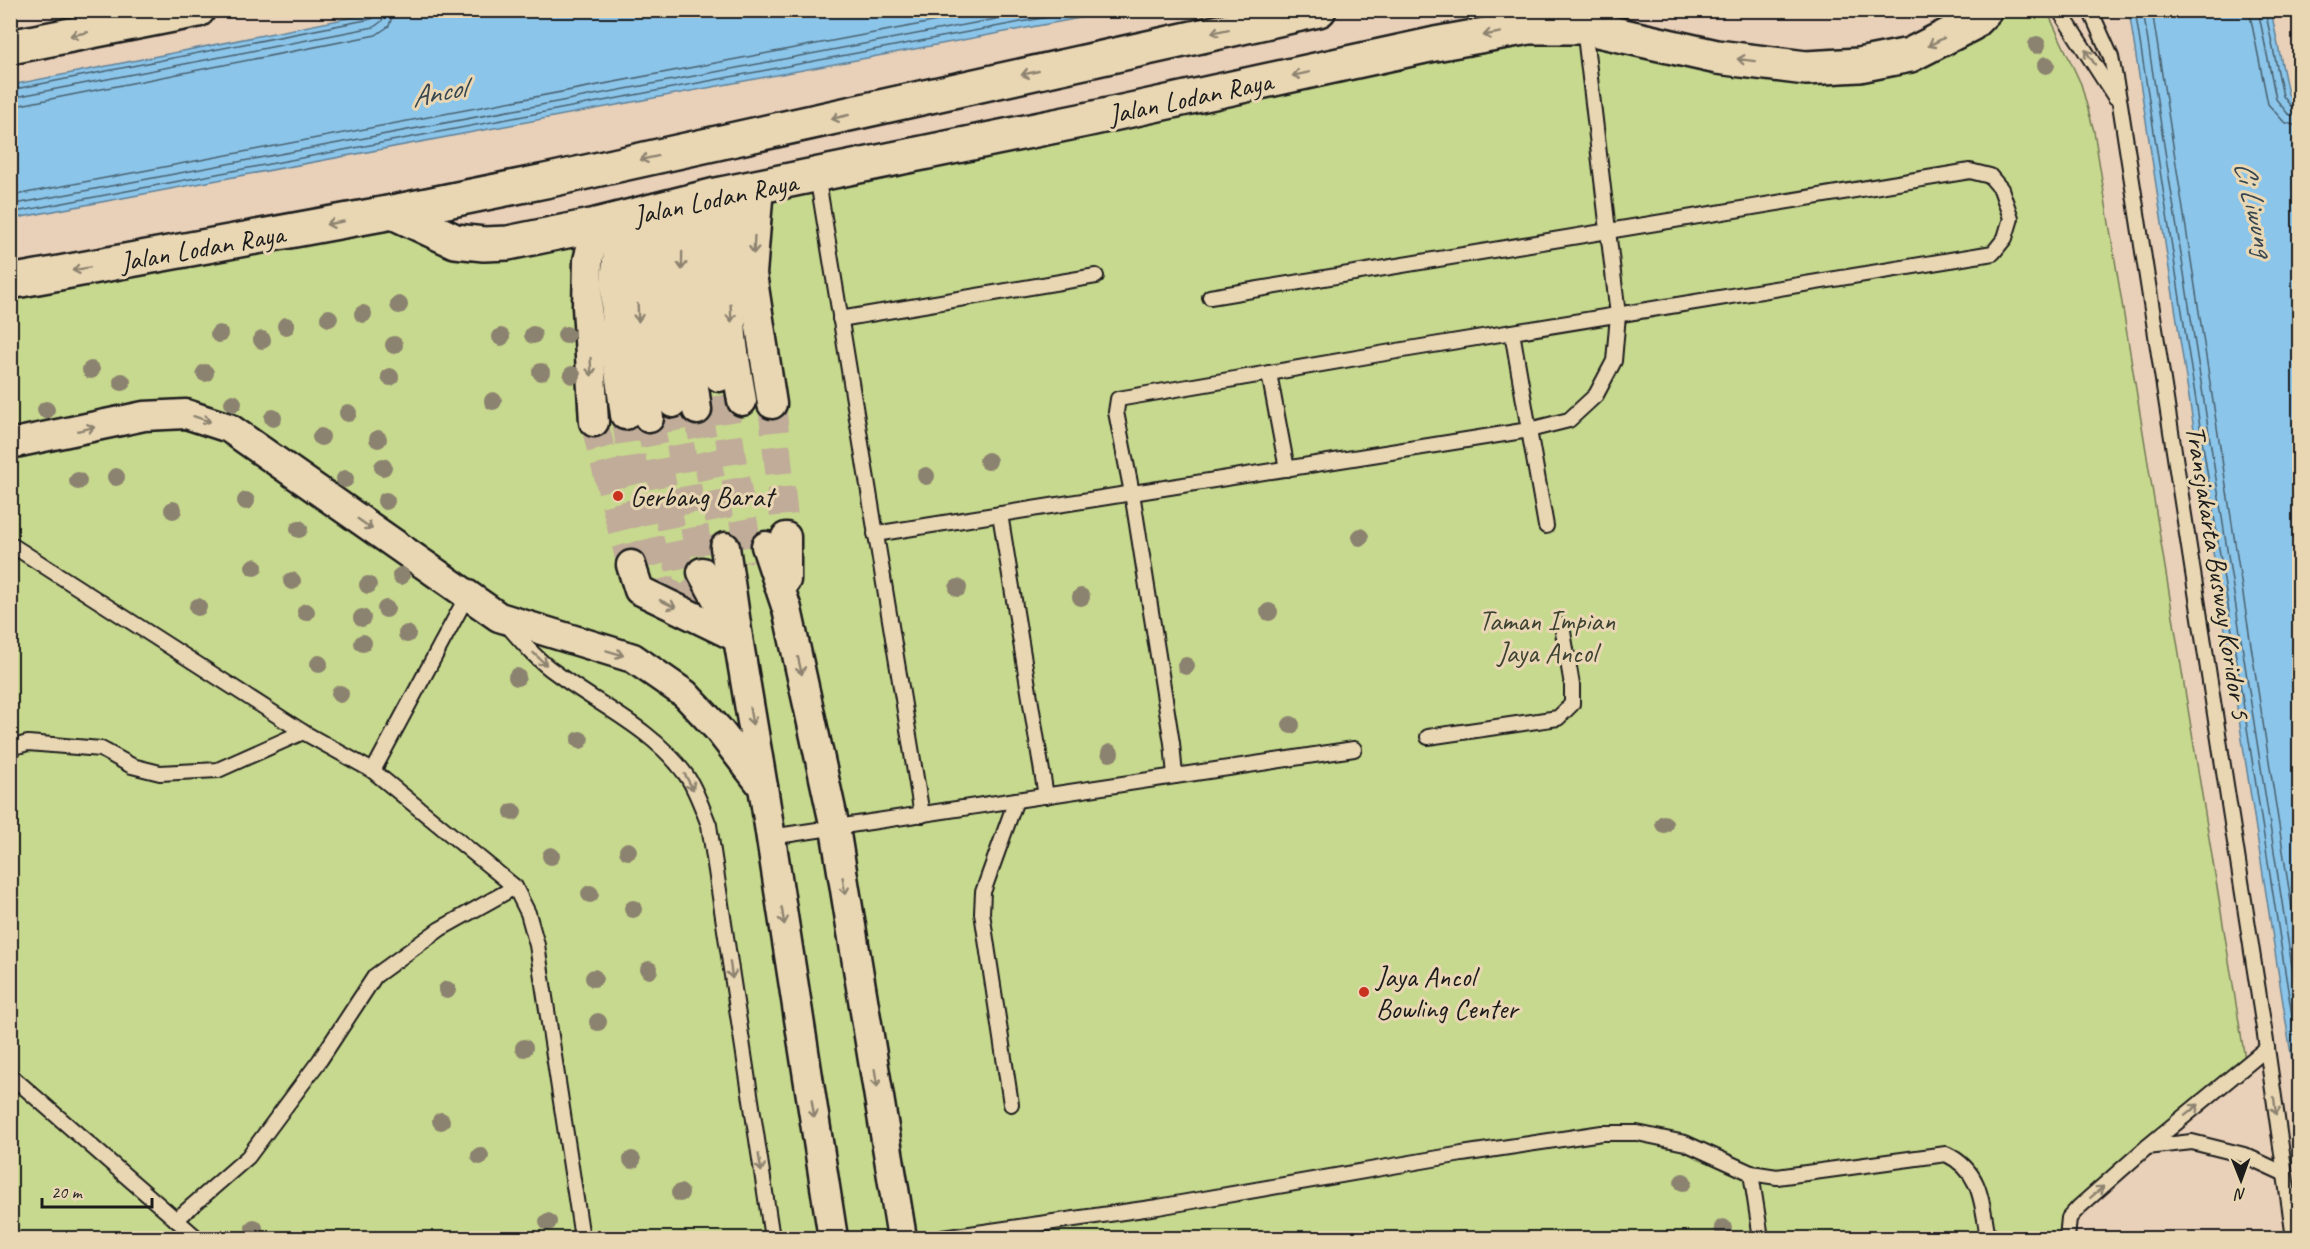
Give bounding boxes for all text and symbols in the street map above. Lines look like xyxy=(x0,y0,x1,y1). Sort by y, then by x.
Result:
one-way arrow xyxy=(1211,26,1230,38)
one-way arrow xyxy=(70,29,89,40)
one-way arrow xyxy=(1483,29,1502,40)
one-way arrow xyxy=(1928,37,1946,48)
one-way arrow xyxy=(2084,49,2096,65)
one-way arrow xyxy=(1736,55,1756,66)
street label: Jalan Lodan Raya xyxy=(1103,63,1277,132)
water label: Ancol xyxy=(408,66,478,116)
one-way arrow xyxy=(1021,68,1040,79)
one-way arrow xyxy=(1292,68,1311,80)
one-way arrow xyxy=(831,112,850,123)
one-way arrow xyxy=(640,153,660,164)
water label: Ci Liwung xyxy=(2226,157,2285,263)
street label: Jalan Lodan Raya xyxy=(628,164,802,233)
street label: Jalan Lodan Raya xyxy=(115,215,289,280)
one-way arrow xyxy=(326,218,346,229)
one-way arrow xyxy=(748,235,759,255)
one-way arrow xyxy=(677,250,688,270)
one-way arrow xyxy=(72,264,92,275)
one-way arrow xyxy=(725,302,736,322)
one-way arrow xyxy=(632,303,644,322)
one-way arrow xyxy=(586,356,597,376)
one-way arrow xyxy=(192,414,211,425)
one-way arrow xyxy=(76,423,95,434)
street label: Transjakarta Busway Koridor 5 xyxy=(2178,423,2259,723)
place label: Gerbang Barat xyxy=(630,479,777,514)
marker: Gerbang Barat xyxy=(611,489,625,503)
one-way arrow xyxy=(356,518,373,530)
one-way arrow xyxy=(659,599,677,611)
park label: Taman Impian Jaya Ancol xyxy=(1479,603,1616,670)
one-way arrow xyxy=(605,648,624,659)
one-way arrow xyxy=(532,652,547,666)
one-way arrow xyxy=(794,656,806,675)
one-way arrow xyxy=(746,706,757,726)
one-way arrow xyxy=(684,772,695,790)
one-way arrow xyxy=(839,875,850,895)
one-way arrow xyxy=(778,906,789,925)
place label: Jaya Ancol Bowling Center xyxy=(1374,959,1520,1026)
one-way arrow xyxy=(726,960,737,980)
marker: Jaya Ancol Bowling Center xyxy=(1357,985,1371,999)
one-way arrow xyxy=(870,1068,881,1087)
one-way arrow xyxy=(2269,1096,2280,1116)
one-way arrow xyxy=(808,1098,819,1118)
one-way arrow xyxy=(2184,1103,2199,1117)
north arrow xyxy=(2211,1150,2271,1210)
one-way arrow xyxy=(755,1153,766,1173)
scale bar xyxy=(42,1171,152,1209)
text: 20 m xyxy=(51,1181,84,1203)
text: N xyxy=(2233,1184,2246,1204)
one-way arrow xyxy=(2089,1185,2104,1199)

